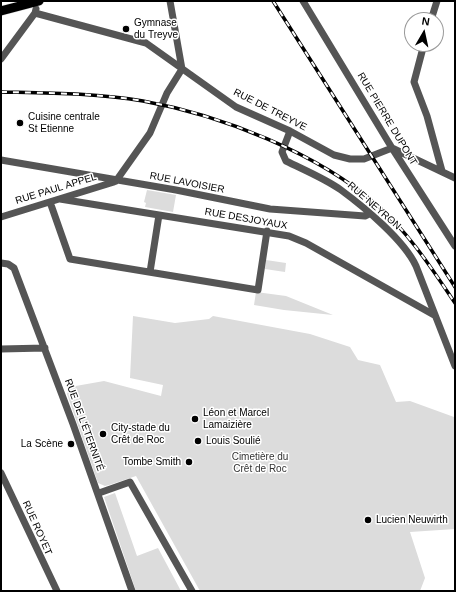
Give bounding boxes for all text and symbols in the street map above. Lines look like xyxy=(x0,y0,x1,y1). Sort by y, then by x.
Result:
north arrow xyxy=(404,12,444,52)
text: N xyxy=(421,15,431,28)
place label: Gymnase du Treyve xyxy=(134,17,178,40)
marker: Gymnase du Treyve xyxy=(121,24,131,34)
street label: RUE PIERRE DUPONT xyxy=(355,70,419,168)
street label: RUE DE TREYVE xyxy=(231,86,309,134)
place label: Cuisine centrale St Etienne xyxy=(28,111,100,134)
marker: Cuisine centrale St Etienne xyxy=(15,118,25,128)
street label: RUE LAVOISIER xyxy=(149,170,225,196)
street label: RUE PAUL APPEL xyxy=(14,171,98,207)
street label: RUE NEYRON xyxy=(345,180,403,232)
street label: RUE DESJOYAUX xyxy=(204,206,288,232)
street label: RUE DE L'ÉTERNITÉ xyxy=(62,377,106,473)
place label: Léon et Marcel Lamaizière xyxy=(203,407,269,430)
marker: Léon et Marcel Lamaizière xyxy=(190,414,200,424)
place label: City-stade du Crêt de Roc xyxy=(111,422,170,446)
marker: City-stade du Crêt de Roc xyxy=(98,429,108,439)
place label: Louis Soulié xyxy=(206,435,260,447)
marker: Louis Soulié xyxy=(193,436,203,446)
place label: La Scène xyxy=(21,438,63,450)
marker: La Scène xyxy=(66,439,76,449)
park label: Cimetière du Crêt de Roc xyxy=(232,451,288,474)
place label: Tombe Smith xyxy=(123,456,181,468)
marker: Tombe Smith xyxy=(184,457,194,467)
street label: RUE ROYET xyxy=(20,499,54,557)
place label: Lucien Neuwirth xyxy=(376,514,448,526)
marker: Lucien Neuwirth xyxy=(363,515,373,525)

